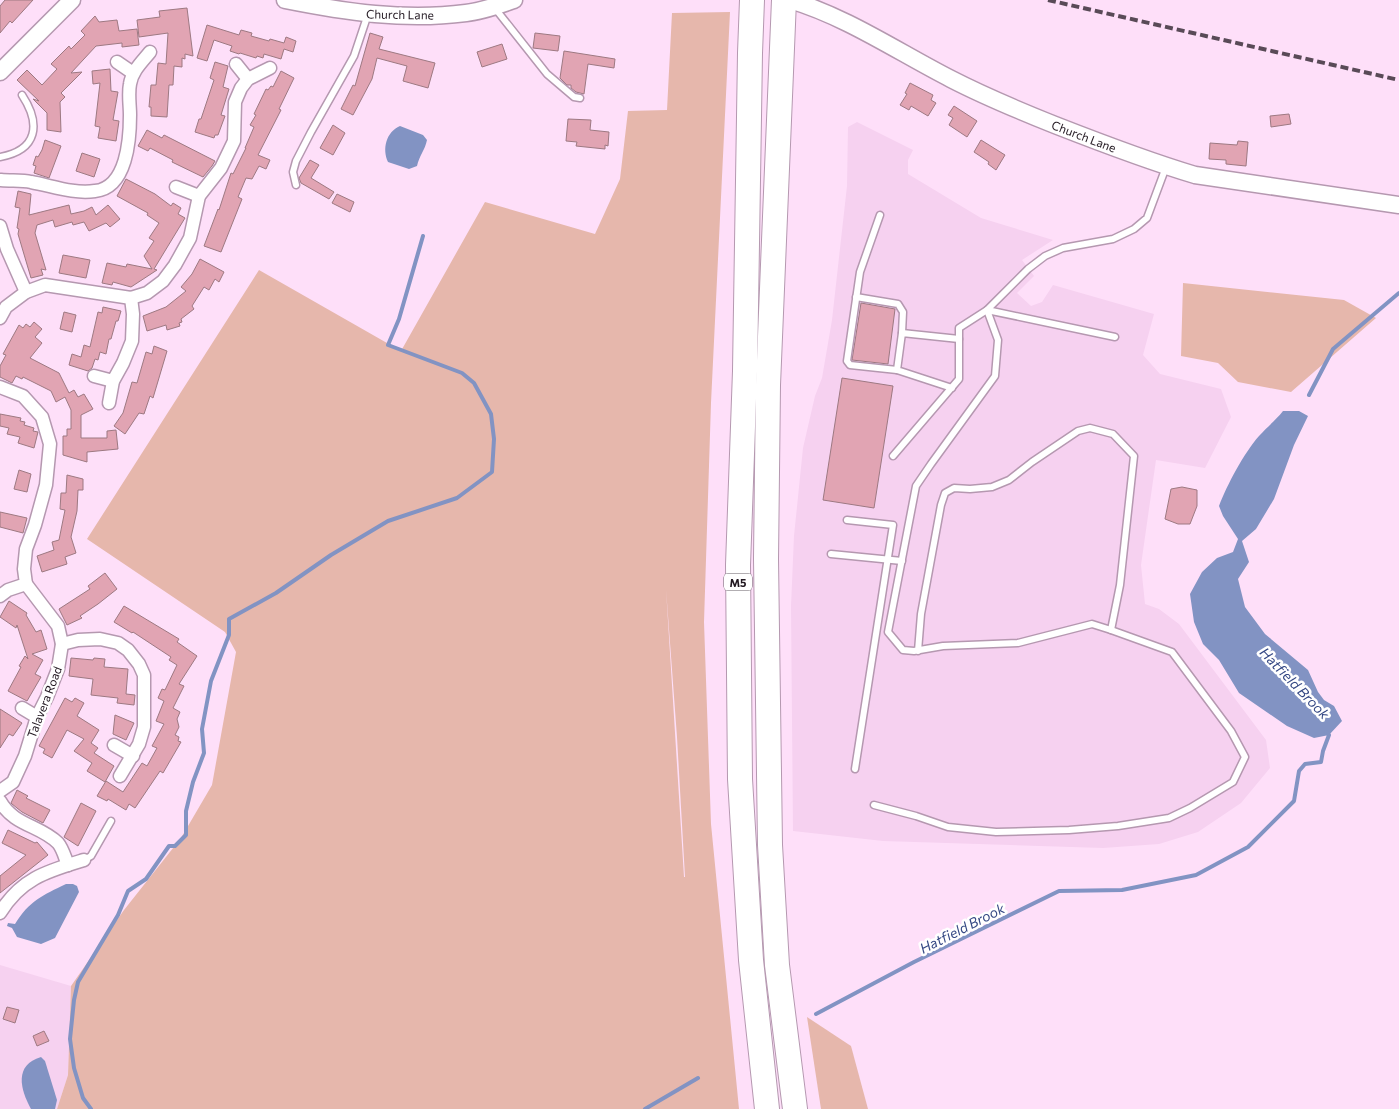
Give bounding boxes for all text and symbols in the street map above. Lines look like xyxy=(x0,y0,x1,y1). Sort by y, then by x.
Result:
street label: Church Lane xyxy=(366,6,434,22)
street label: Church Lane xyxy=(1050,117,1118,155)
road number: M5 xyxy=(724,574,752,590)
water label: Hatfield Brook xyxy=(1257,644,1334,723)
street label: Talavera Road xyxy=(24,664,64,740)
water label: Hatfield Brook xyxy=(917,899,1008,957)

